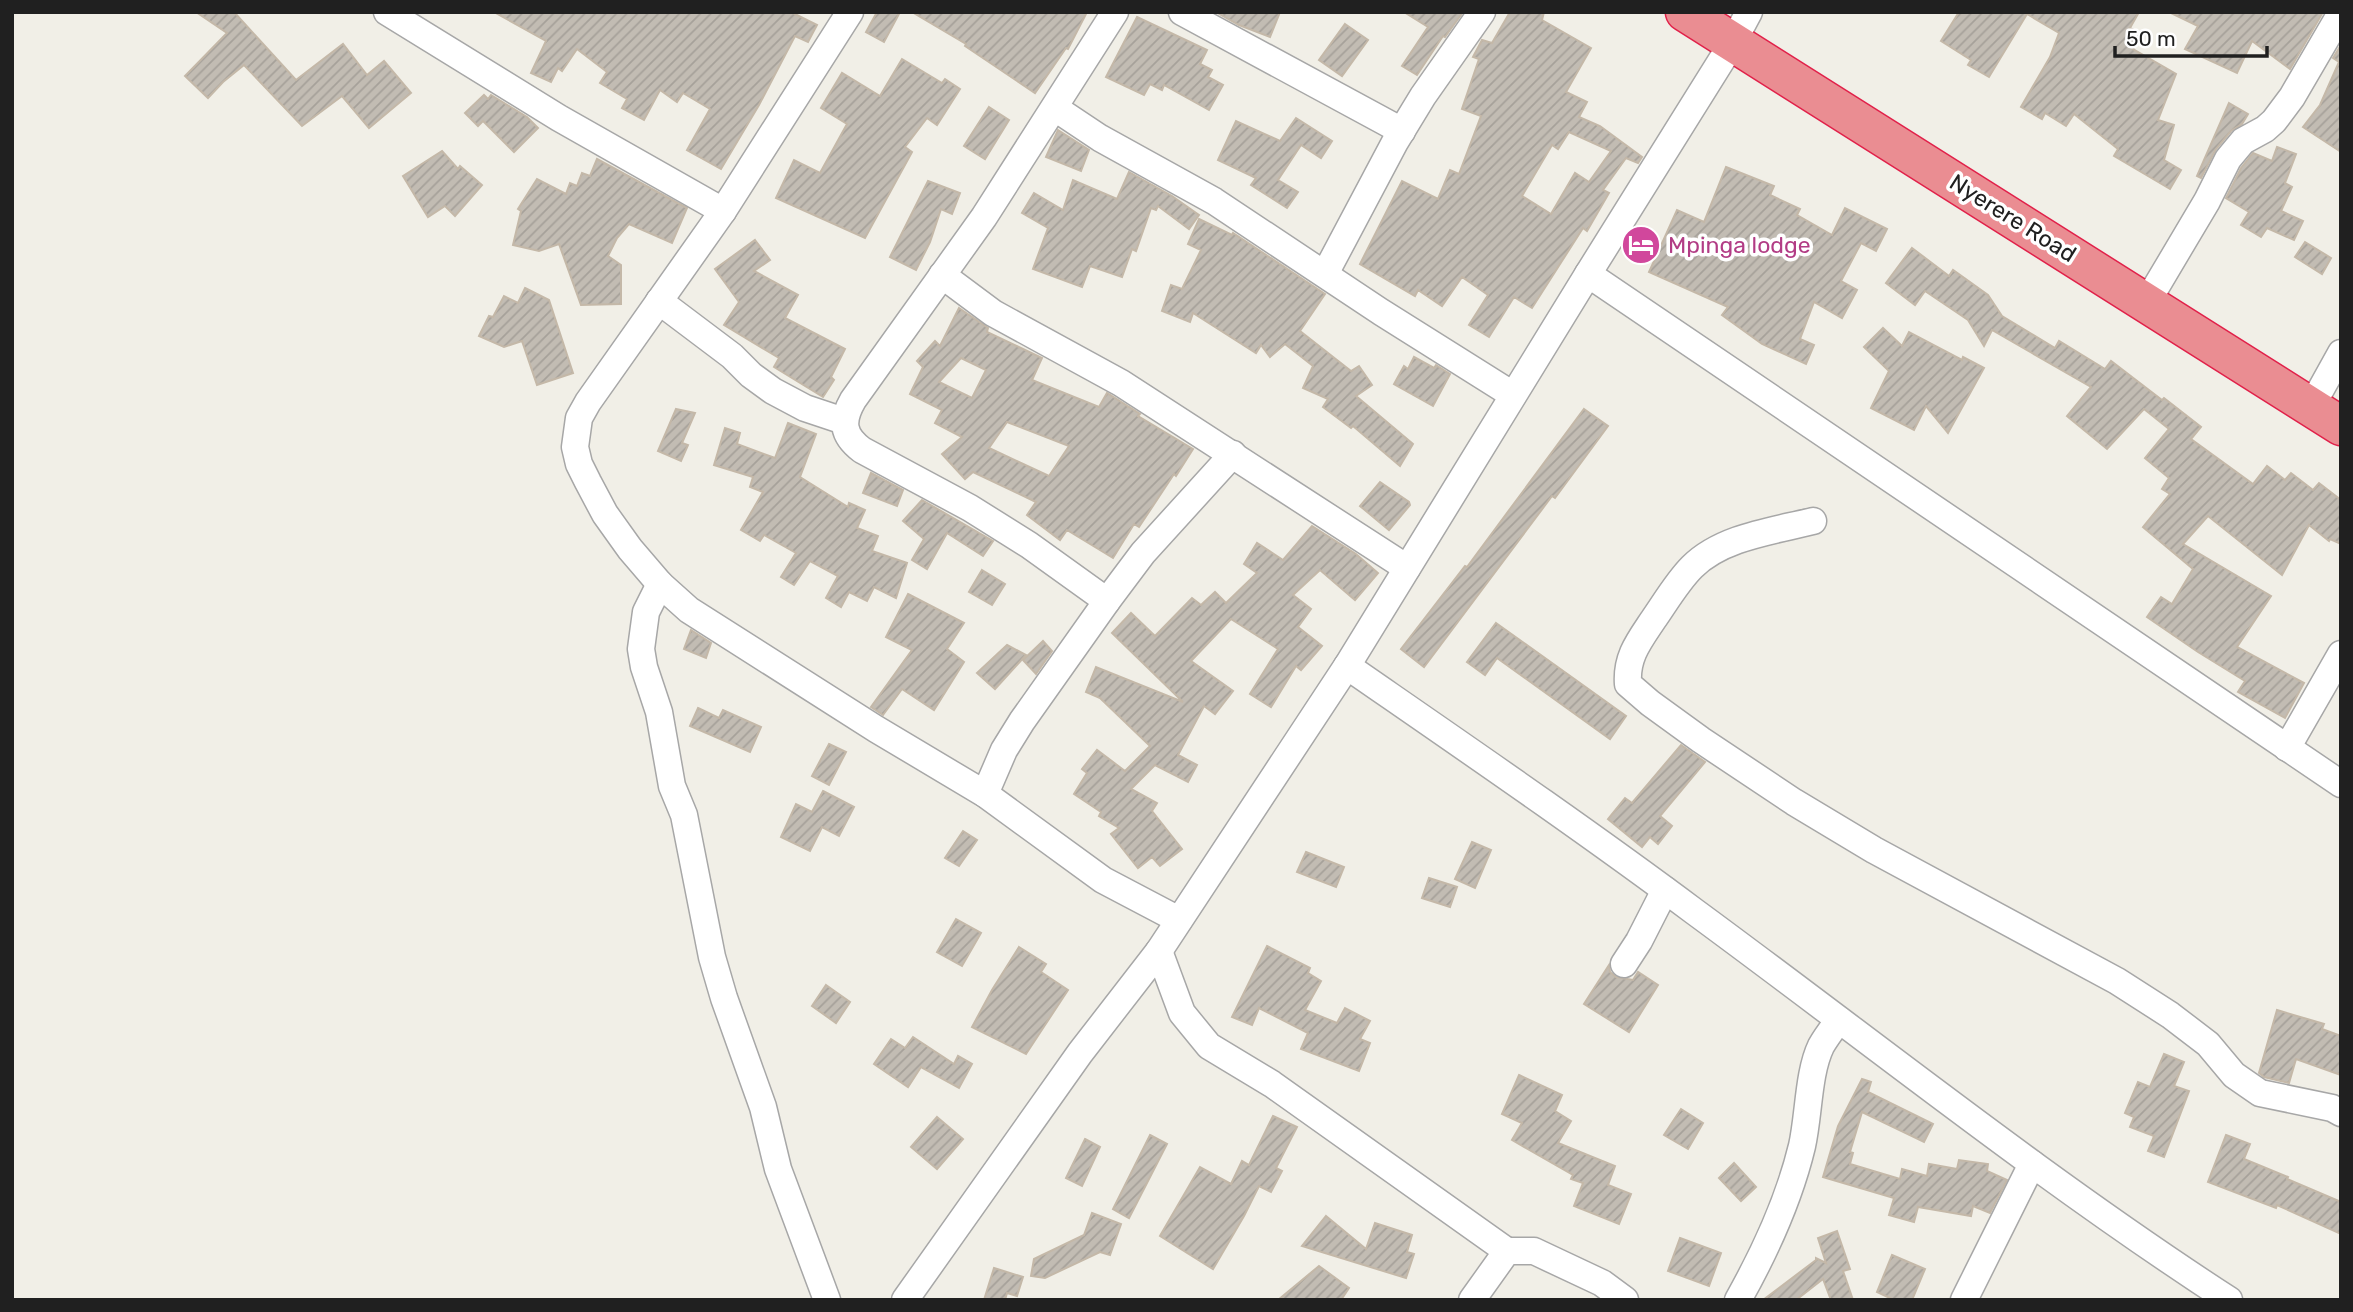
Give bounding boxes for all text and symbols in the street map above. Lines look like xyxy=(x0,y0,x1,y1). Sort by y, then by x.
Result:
scale bar xyxy=(2115,14,2267,58)
text: 50 m xyxy=(2126,26,2176,51)
street label: Nyerere Road xyxy=(1944,168,2082,268)
hotel icon: Mpinga lodge xyxy=(1620,224,1662,266)
place label: Mpinga lodge xyxy=(1668,231,1811,259)

